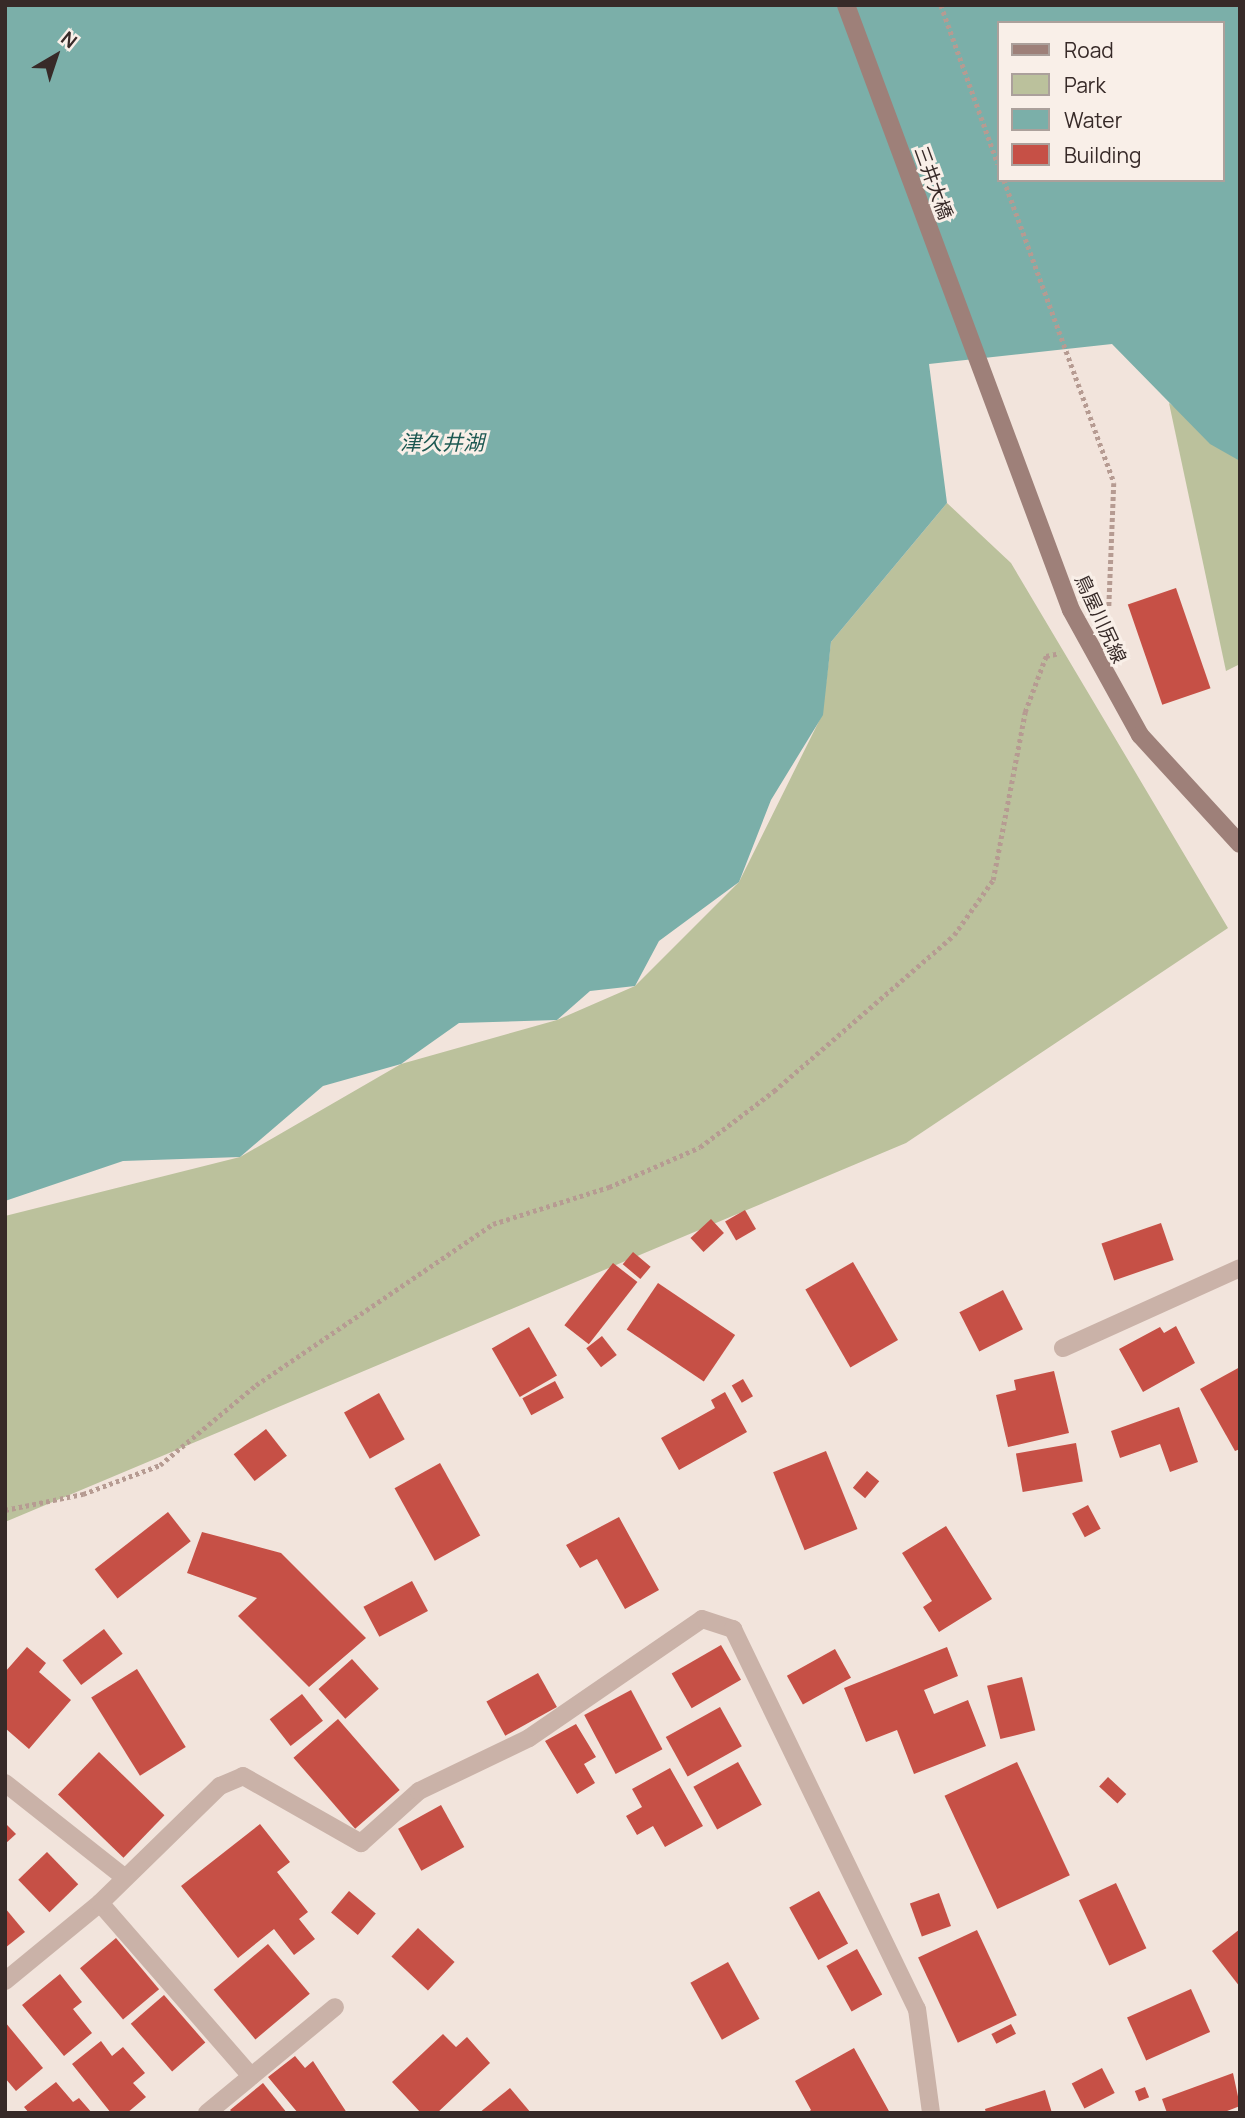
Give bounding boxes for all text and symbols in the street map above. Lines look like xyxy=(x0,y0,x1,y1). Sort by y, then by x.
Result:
north arrow xyxy=(21,21,91,91)
legend xyxy=(996,21,1224,182)
text: N xyxy=(56,25,83,54)
text: Road xyxy=(1064,36,1114,64)
text: Park xyxy=(1064,71,1106,99)
text: Water xyxy=(1064,106,1122,134)
text: Building xyxy=(1064,141,1141,169)
street label: 三井大橋 xyxy=(909,143,957,223)
water label: 津久井湖 xyxy=(400,429,484,455)
street label: 鳥屋川尻線 xyxy=(1070,571,1130,667)

